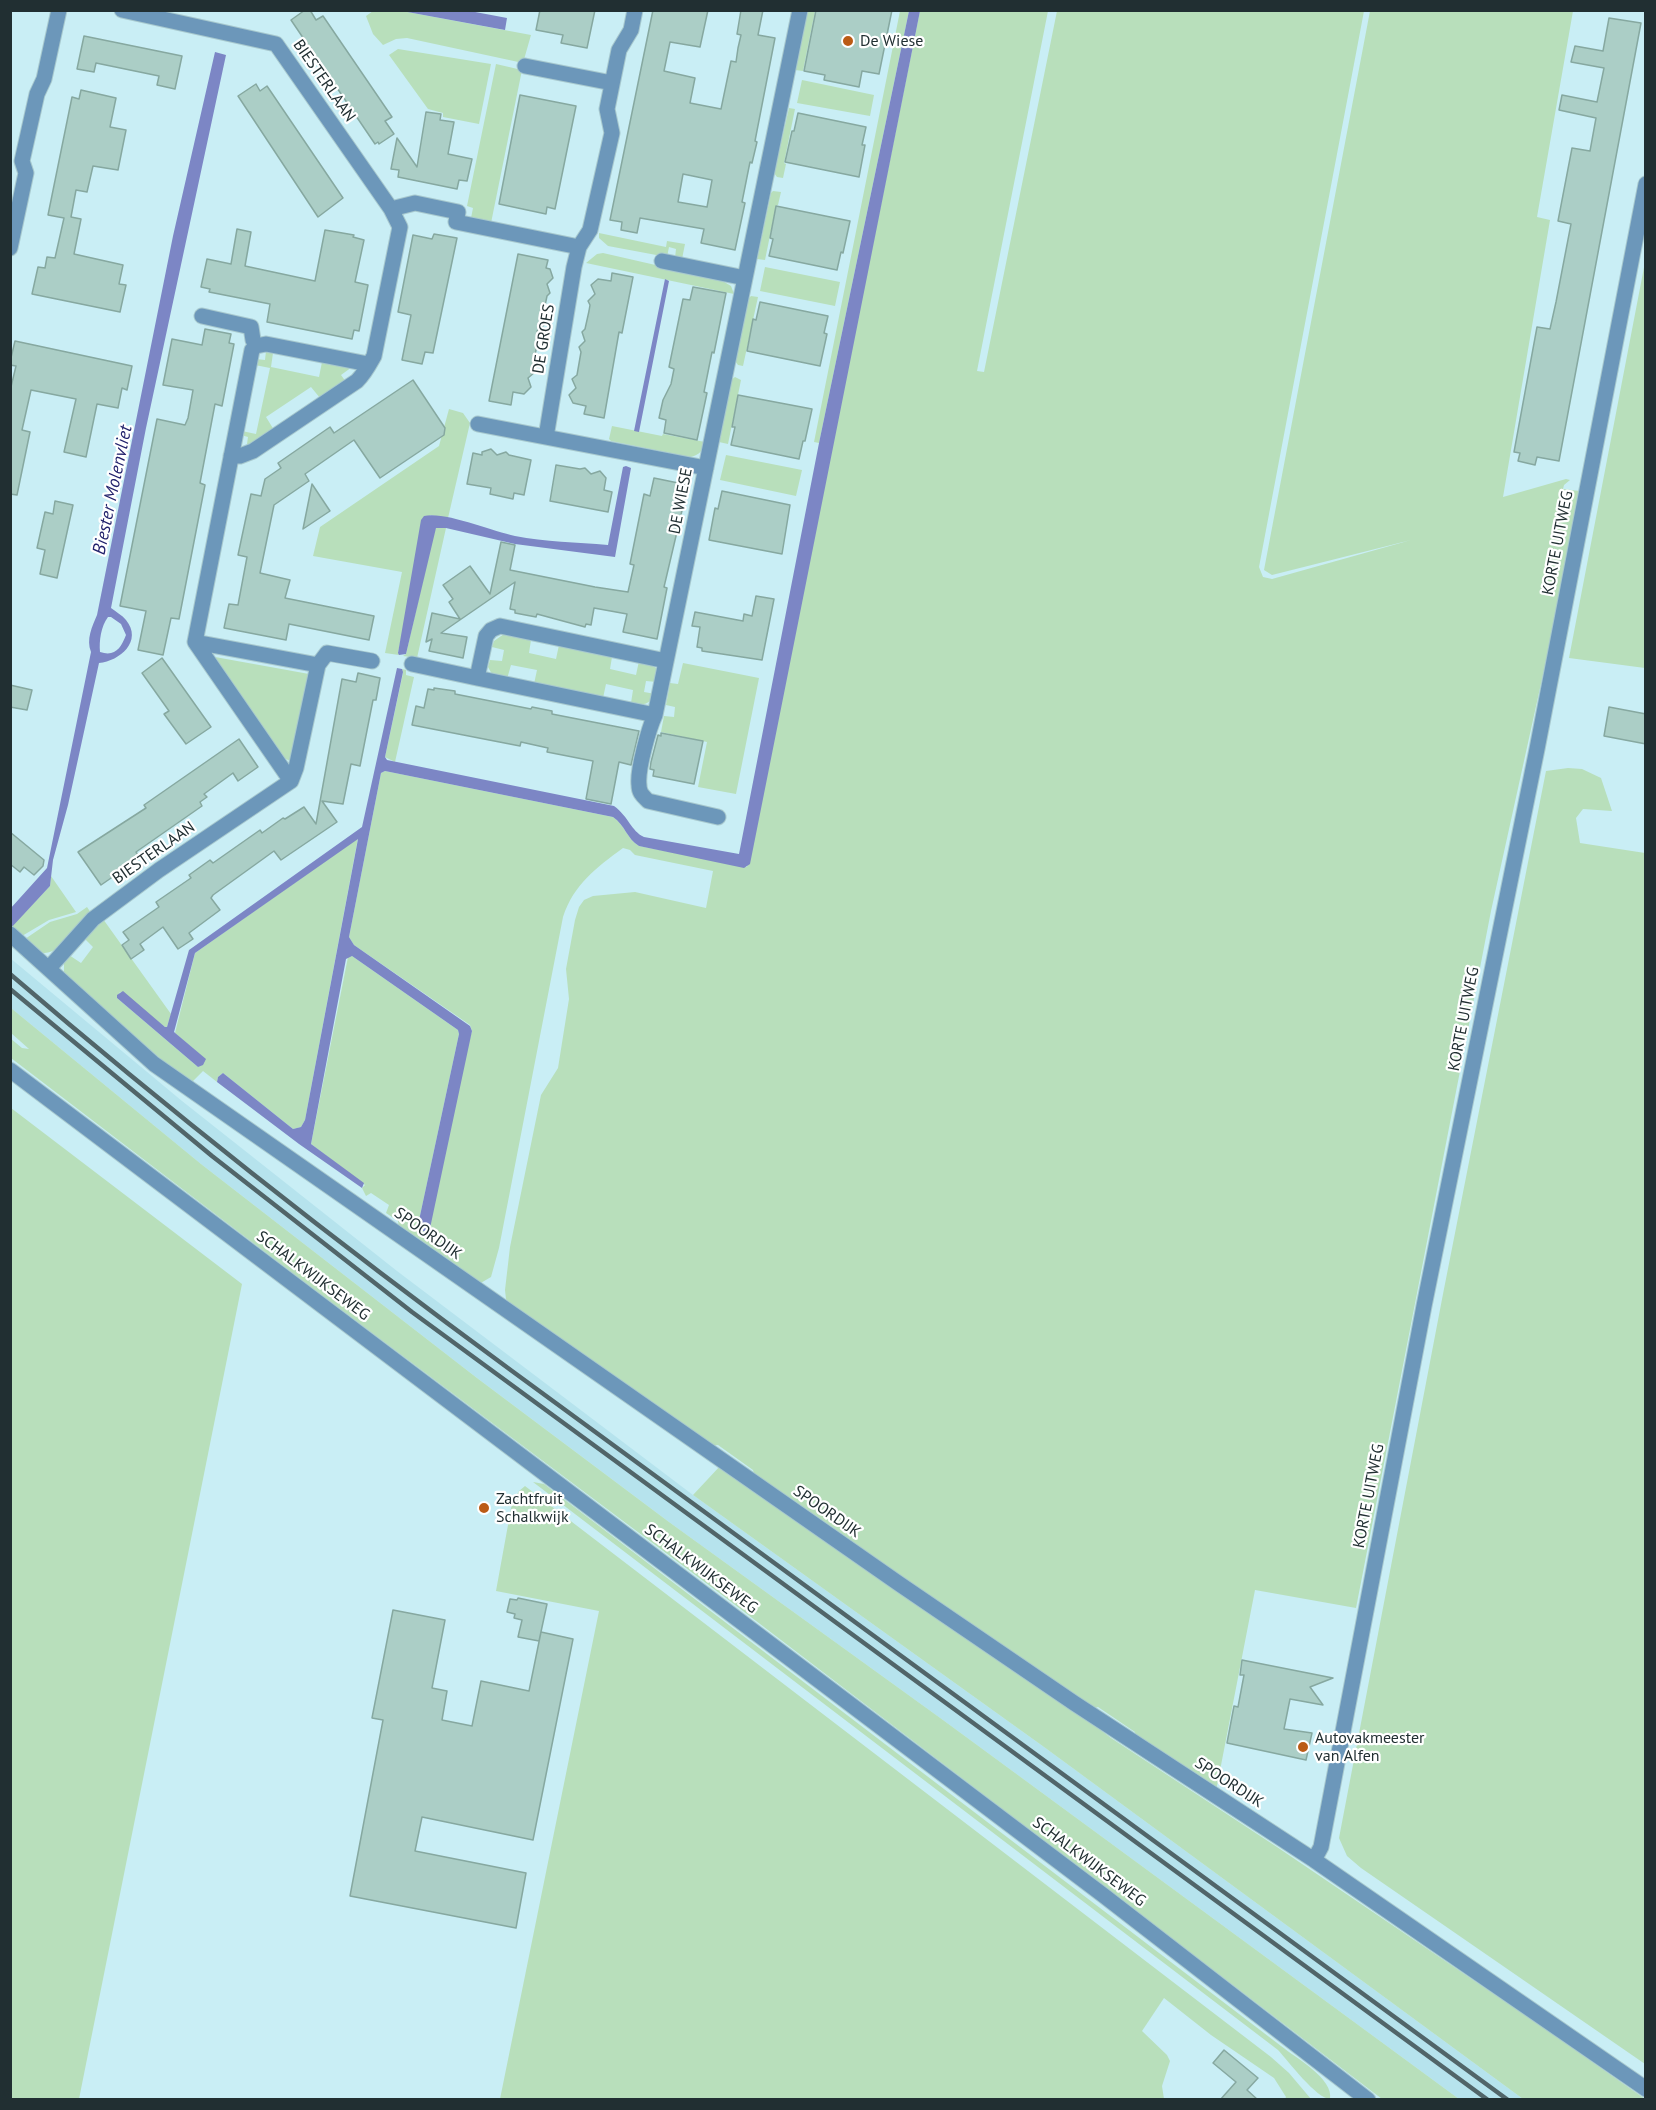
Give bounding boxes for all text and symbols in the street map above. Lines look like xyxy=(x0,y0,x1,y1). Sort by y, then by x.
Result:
place label: De Wiese xyxy=(860,31,923,51)
marker: De Wiese xyxy=(841,34,855,48)
street label: BIESTERLAAN xyxy=(289,36,359,126)
street label: DE GROES xyxy=(529,303,559,375)
water label: Biester Molenvliet xyxy=(89,423,137,557)
street label: DE WIESE xyxy=(665,466,697,536)
street label: KORTE UITWEG xyxy=(1538,489,1578,597)
street label: BIESTERLAAN xyxy=(109,818,199,888)
street label: KORTE UITWEG xyxy=(1444,965,1484,1073)
street label: SPOORDIJK xyxy=(391,1204,465,1264)
street label: SCHALKWIJKSEWEG xyxy=(253,1227,373,1325)
street label: KORTE UITWEG xyxy=(1349,1442,1389,1550)
street label: SPOORDIJK xyxy=(790,1482,864,1542)
place label: Zachtfruit Schalkwijk xyxy=(496,1489,569,1527)
marker: Zachtfruit Schalkwijk xyxy=(477,1501,491,1515)
street label: SCHALKWIJKSEWEG xyxy=(641,1520,761,1618)
place label: Autovakmeester van Alfen xyxy=(1315,1728,1425,1766)
marker: Autovakmeester van Alfen xyxy=(1296,1740,1310,1754)
street label: SPOORDIJK xyxy=(1191,1754,1267,1812)
street label: SCHALKWIJKSEWEG xyxy=(1029,1813,1149,1911)

